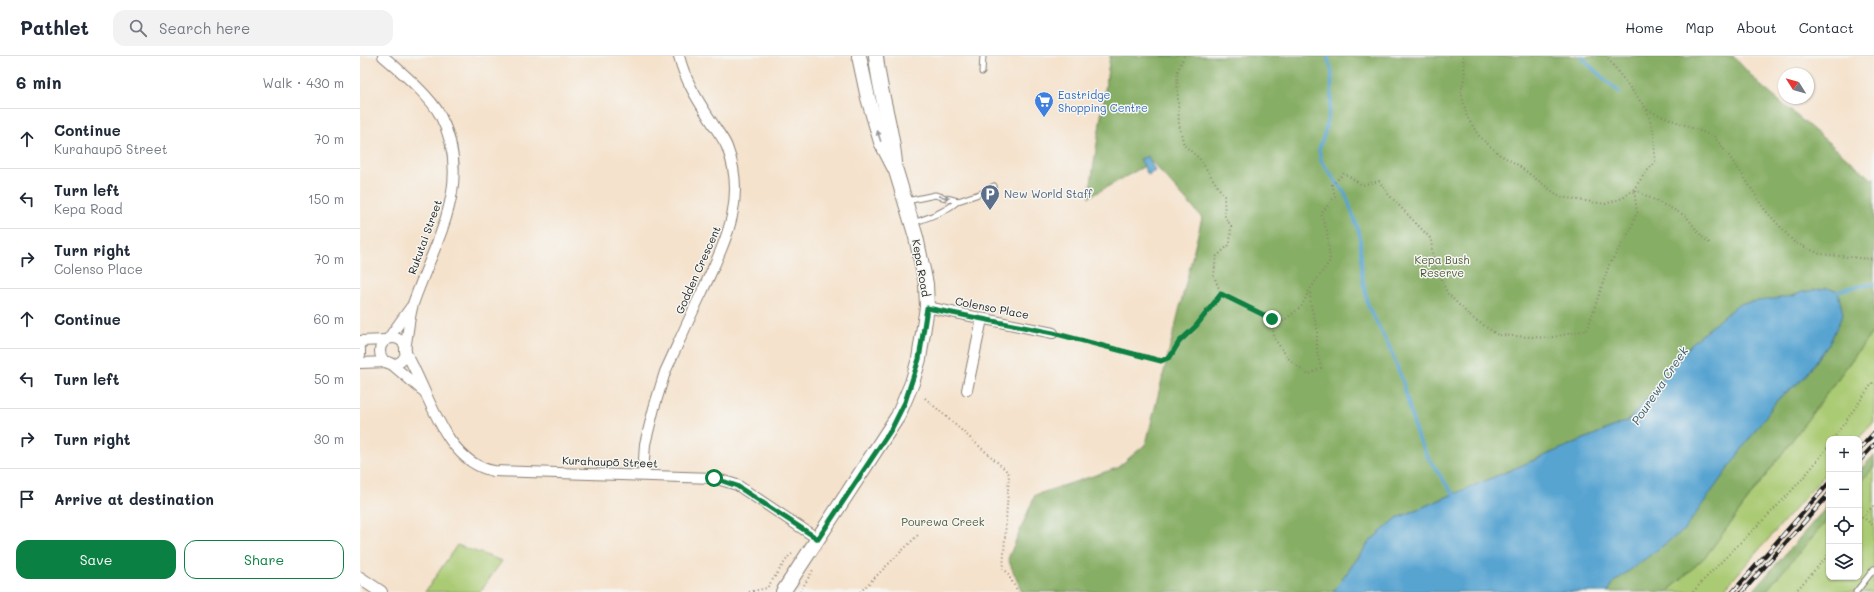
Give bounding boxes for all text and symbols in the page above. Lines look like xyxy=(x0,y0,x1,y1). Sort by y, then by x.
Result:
search box xyxy=(113,10,393,46)
text: Pathlet xyxy=(20,15,89,40)
icon: search xyxy=(127,17,149,39)
text: Search here xyxy=(159,18,250,38)
text: Home xyxy=(1625,18,1663,37)
text: Map xyxy=(1685,18,1714,37)
text: About xyxy=(1736,18,1777,37)
text: Contact xyxy=(1799,18,1854,37)
north arrow xyxy=(1778,68,1814,104)
text: 6 min xyxy=(16,71,61,93)
text: Walk · 430 m xyxy=(263,74,344,91)
place label: Eastridge Shopping Centre xyxy=(1058,87,1148,115)
supermarket icon: Eastridge Shopping Centre xyxy=(1033,90,1055,118)
text: Continue xyxy=(54,120,121,140)
icon: ahead xyxy=(16,128,38,150)
one-way arrow xyxy=(876,129,882,141)
text: 70 m xyxy=(314,130,344,147)
text: Kurahaupō Street xyxy=(54,140,167,157)
text: Turn left xyxy=(54,180,119,200)
parking icon: New World Staff xyxy=(979,183,1001,211)
place label: New World Staff xyxy=(1004,186,1093,201)
icon: left xyxy=(16,188,38,210)
text: 150 m xyxy=(308,190,344,207)
one-way arrow xyxy=(938,194,950,200)
street label: Rukutai Street xyxy=(404,197,445,276)
text: Kepa Road xyxy=(54,200,123,217)
street label: Godden Crescent xyxy=(671,223,724,316)
street label: Kepa Road xyxy=(909,238,934,298)
text: Turn right xyxy=(54,240,131,260)
icon: right xyxy=(16,248,38,270)
text: 70 m xyxy=(314,250,344,267)
park label: Kepa Bush Reserve xyxy=(1414,252,1470,280)
text: Colenso Place xyxy=(54,260,143,277)
street label: Colenso Place xyxy=(954,293,1031,322)
icon: ahead xyxy=(16,308,38,330)
text: Continue xyxy=(54,309,121,329)
text: 60 m xyxy=(314,310,344,327)
route end xyxy=(1263,310,1281,328)
water label: Pourewa Creek xyxy=(1627,343,1692,428)
icon: left xyxy=(16,368,38,390)
text: Turn left xyxy=(54,369,119,389)
text: 50 m xyxy=(314,370,344,387)
icon: right xyxy=(16,428,38,450)
text: Turn right xyxy=(54,429,131,449)
text: 30 m xyxy=(314,430,344,447)
map controls xyxy=(1826,436,1862,580)
button: + xyxy=(1826,436,1862,472)
street label: Kurahaupō Street xyxy=(562,452,658,471)
route start xyxy=(705,469,723,487)
button: − xyxy=(1826,472,1862,508)
icon: arrive xyxy=(16,488,38,510)
text: Arrive at destination xyxy=(54,489,214,509)
button: locate xyxy=(1826,508,1862,544)
park label: Pourewa Creek xyxy=(901,514,985,529)
button: Save xyxy=(16,540,176,579)
button: Share xyxy=(184,540,344,579)
button: layers xyxy=(1826,544,1862,580)

